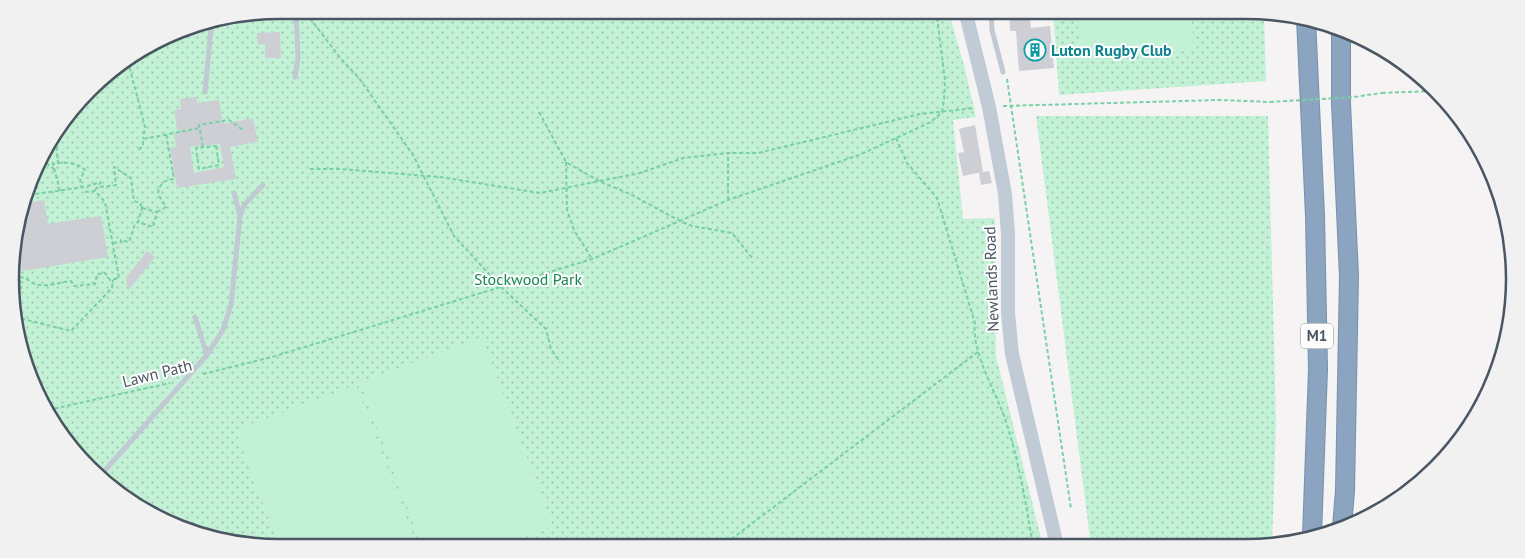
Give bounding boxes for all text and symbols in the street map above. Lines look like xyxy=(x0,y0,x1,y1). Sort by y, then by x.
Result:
building icon: Luton Rugby Club xyxy=(1023,38,1047,62)
place label: Luton Rugby Club xyxy=(1051,40,1172,60)
street label: Newlands Road xyxy=(979,226,1003,332)
park label: Stockwood Park xyxy=(474,269,582,289)
road number: M1 xyxy=(1301,324,1333,348)
street label: Lawn Path xyxy=(120,355,194,391)

